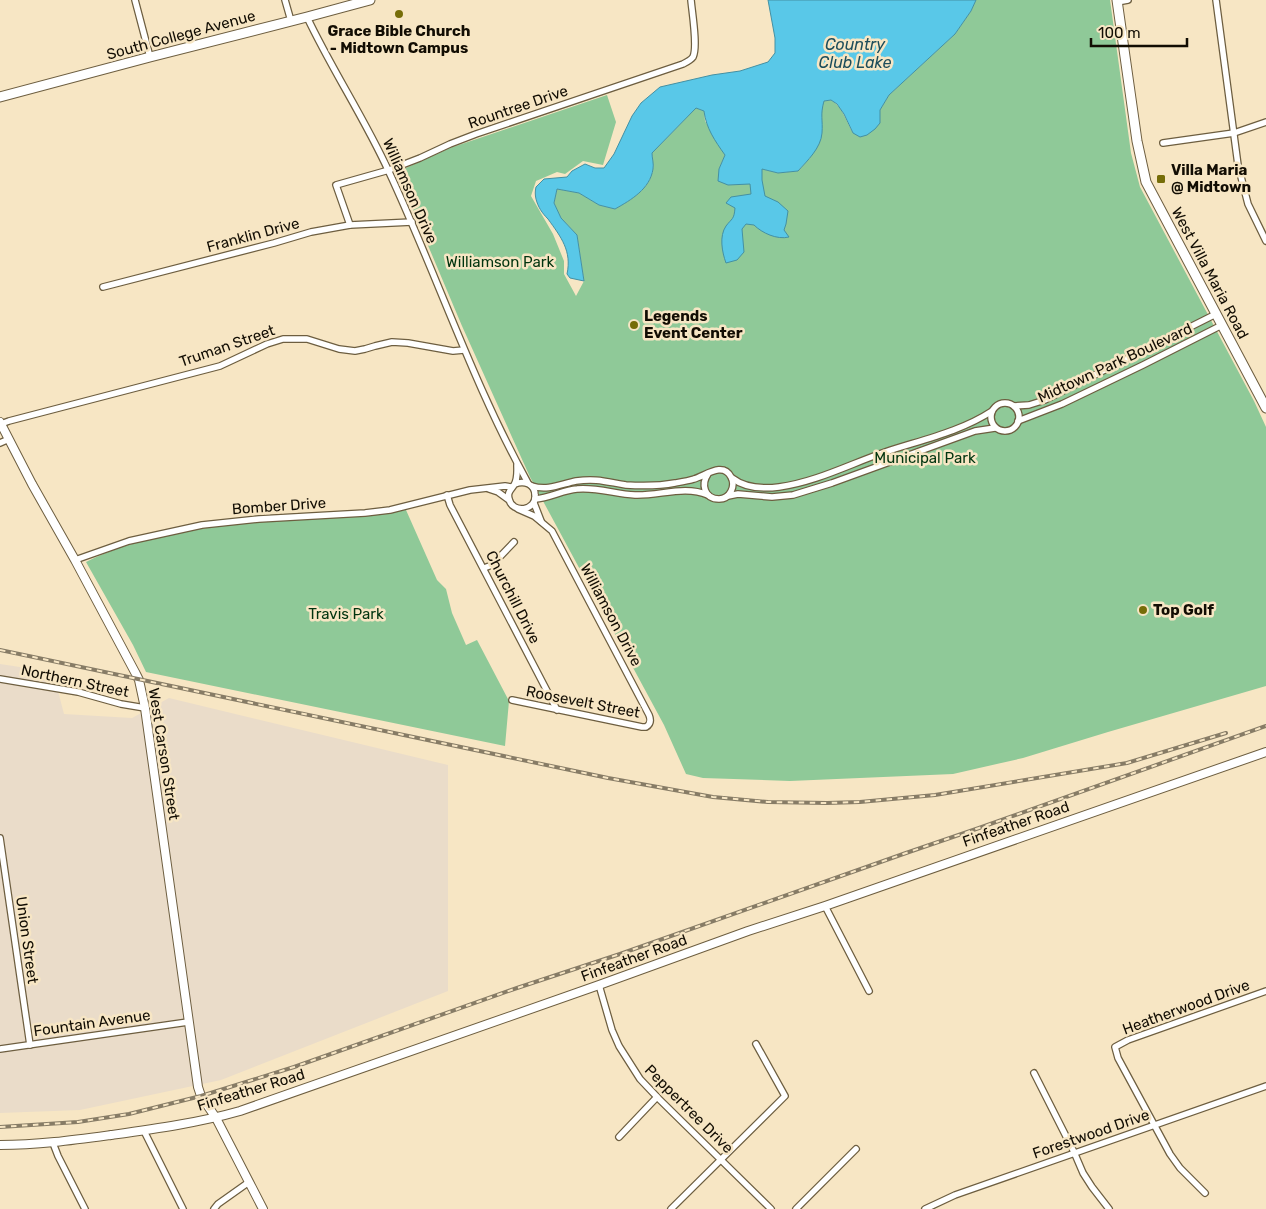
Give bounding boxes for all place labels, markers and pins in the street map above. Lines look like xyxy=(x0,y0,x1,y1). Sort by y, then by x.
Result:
marker: Grace Bible Church - Midtown Campus xyxy=(393,8,405,20)
place label: Grace Bible Church - Midtown Campus xyxy=(327,22,471,57)
place label: Villa Maria @ Midtown xyxy=(1171,161,1251,196)
marker: Villa Maria @ Midtown xyxy=(1155,173,1167,185)
place label: Legends Event Center xyxy=(644,307,743,342)
marker: Legends Event Center xyxy=(628,319,640,331)
place label: Top Golf xyxy=(1153,601,1214,619)
marker: Top Golf xyxy=(1137,604,1149,616)

